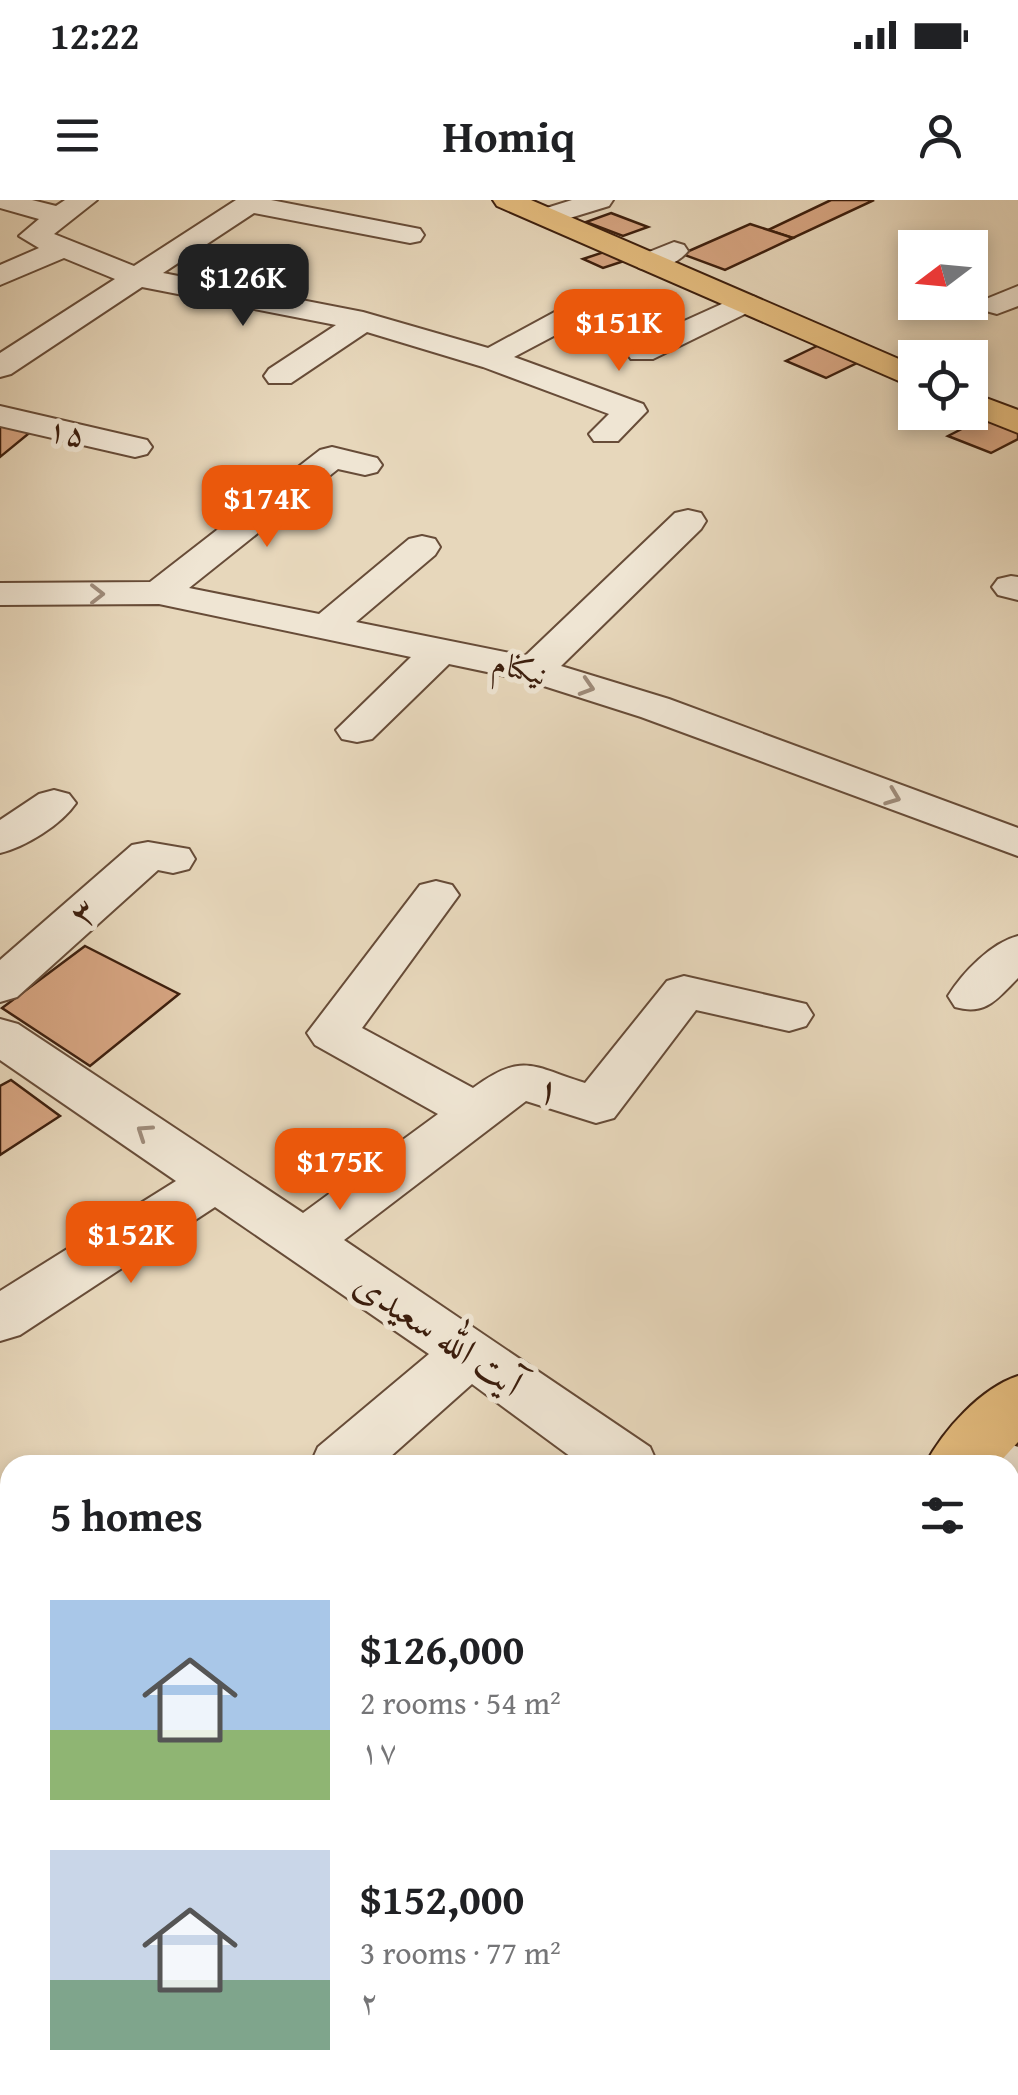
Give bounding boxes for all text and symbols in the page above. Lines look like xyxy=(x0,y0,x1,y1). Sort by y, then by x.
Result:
text: 12:22 xyxy=(50,7,140,63)
text: Homiq xyxy=(443,103,575,168)
icon: menu xyxy=(50,108,105,163)
icon: person xyxy=(913,108,968,163)
north arrow xyxy=(898,230,988,320)
map controls xyxy=(898,230,988,430)
pin: $126K xyxy=(173,244,313,329)
text: $126K xyxy=(200,253,286,300)
pin: $151K xyxy=(549,289,689,374)
text: $151K xyxy=(576,298,662,345)
button: locate xyxy=(898,340,988,430)
street label: ۱۵ xyxy=(44,404,91,459)
pin: $174K xyxy=(197,465,337,550)
text: $174K xyxy=(224,474,310,521)
one-way arrow xyxy=(90,583,106,605)
street label: نیکنام xyxy=(487,638,552,702)
one-way arrow xyxy=(578,675,595,695)
one-way arrow xyxy=(883,785,901,805)
street label: ۳ xyxy=(56,883,109,940)
street label: ۱ xyxy=(530,1058,569,1118)
one-way arrow xyxy=(136,1126,155,1144)
pin: $175K xyxy=(270,1128,410,1213)
text: $175K xyxy=(297,1137,383,1184)
pin: $152K xyxy=(61,1201,201,1286)
text: $152K xyxy=(88,1210,174,1257)
street label: آیت الله سعیدی xyxy=(344,1255,539,1412)
text: 5 homes xyxy=(50,1485,203,1546)
icon: filters xyxy=(915,1488,970,1543)
text: $126,000 xyxy=(360,1618,524,1679)
icon: home xyxy=(130,1640,250,1760)
text: 2 rooms · 54 m² xyxy=(360,1679,561,1726)
text: ۱۷ xyxy=(360,1727,397,1774)
text: $152,000 xyxy=(360,1868,524,1929)
icon: home xyxy=(130,1890,250,2010)
text: 3 rooms · 77 m² xyxy=(360,1929,561,1976)
text: ۲ xyxy=(360,1977,379,2024)

